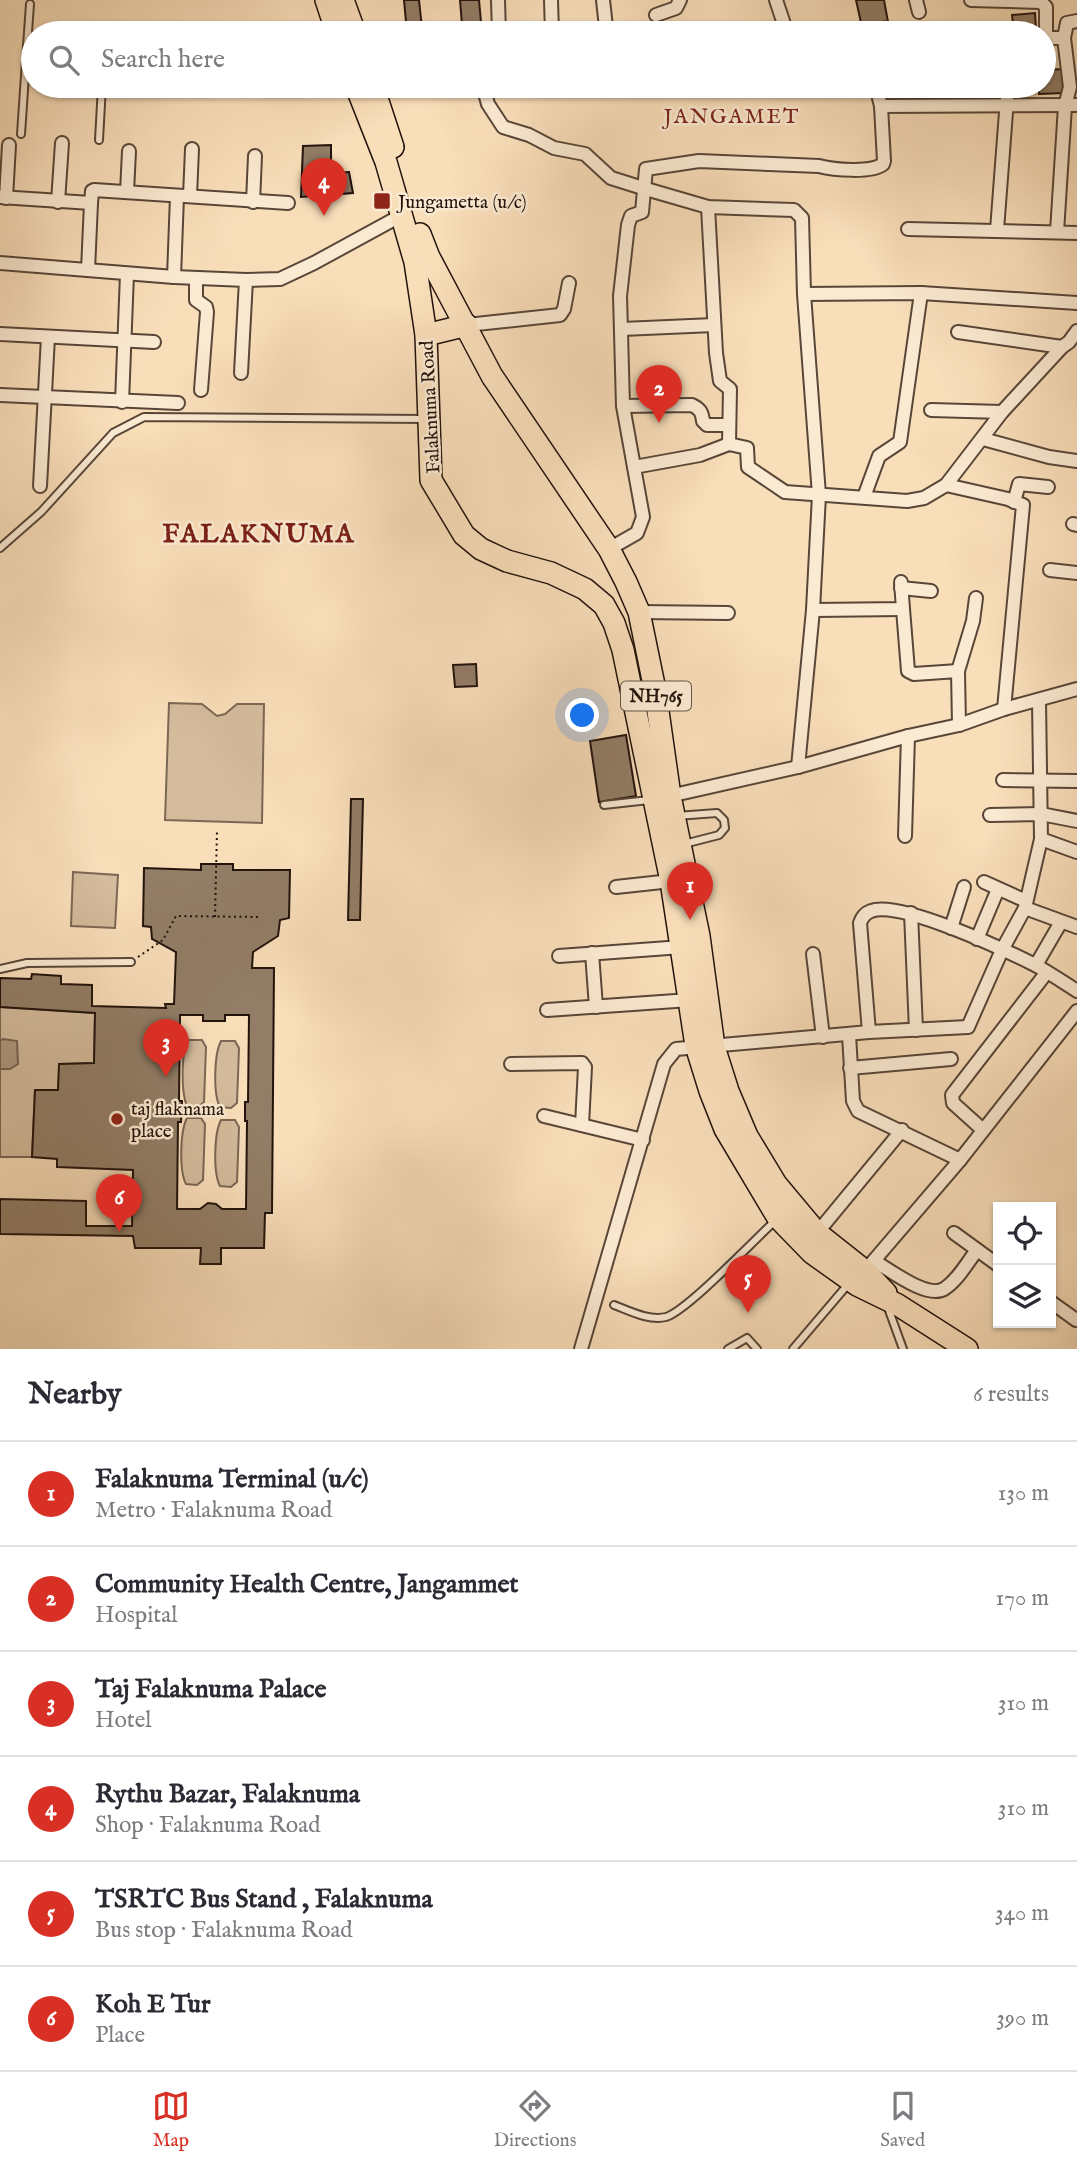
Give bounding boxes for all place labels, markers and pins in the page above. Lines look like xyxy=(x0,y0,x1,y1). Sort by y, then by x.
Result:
pin: 4 xyxy=(301,158,347,216)
marker: Jungametta (u/c) xyxy=(372,191,392,211)
place label: Jungametta (u/c) xyxy=(396,191,527,215)
pin: 2 xyxy=(636,365,682,423)
pin: 1 xyxy=(667,862,713,920)
pin: 3 xyxy=(143,1019,189,1077)
place label: taj flaknama place xyxy=(131,1098,225,1144)
marker: taj flaknama place xyxy=(109,1111,125,1127)
pin: 6 xyxy=(96,1174,142,1232)
pin: 5 xyxy=(725,1255,771,1313)

